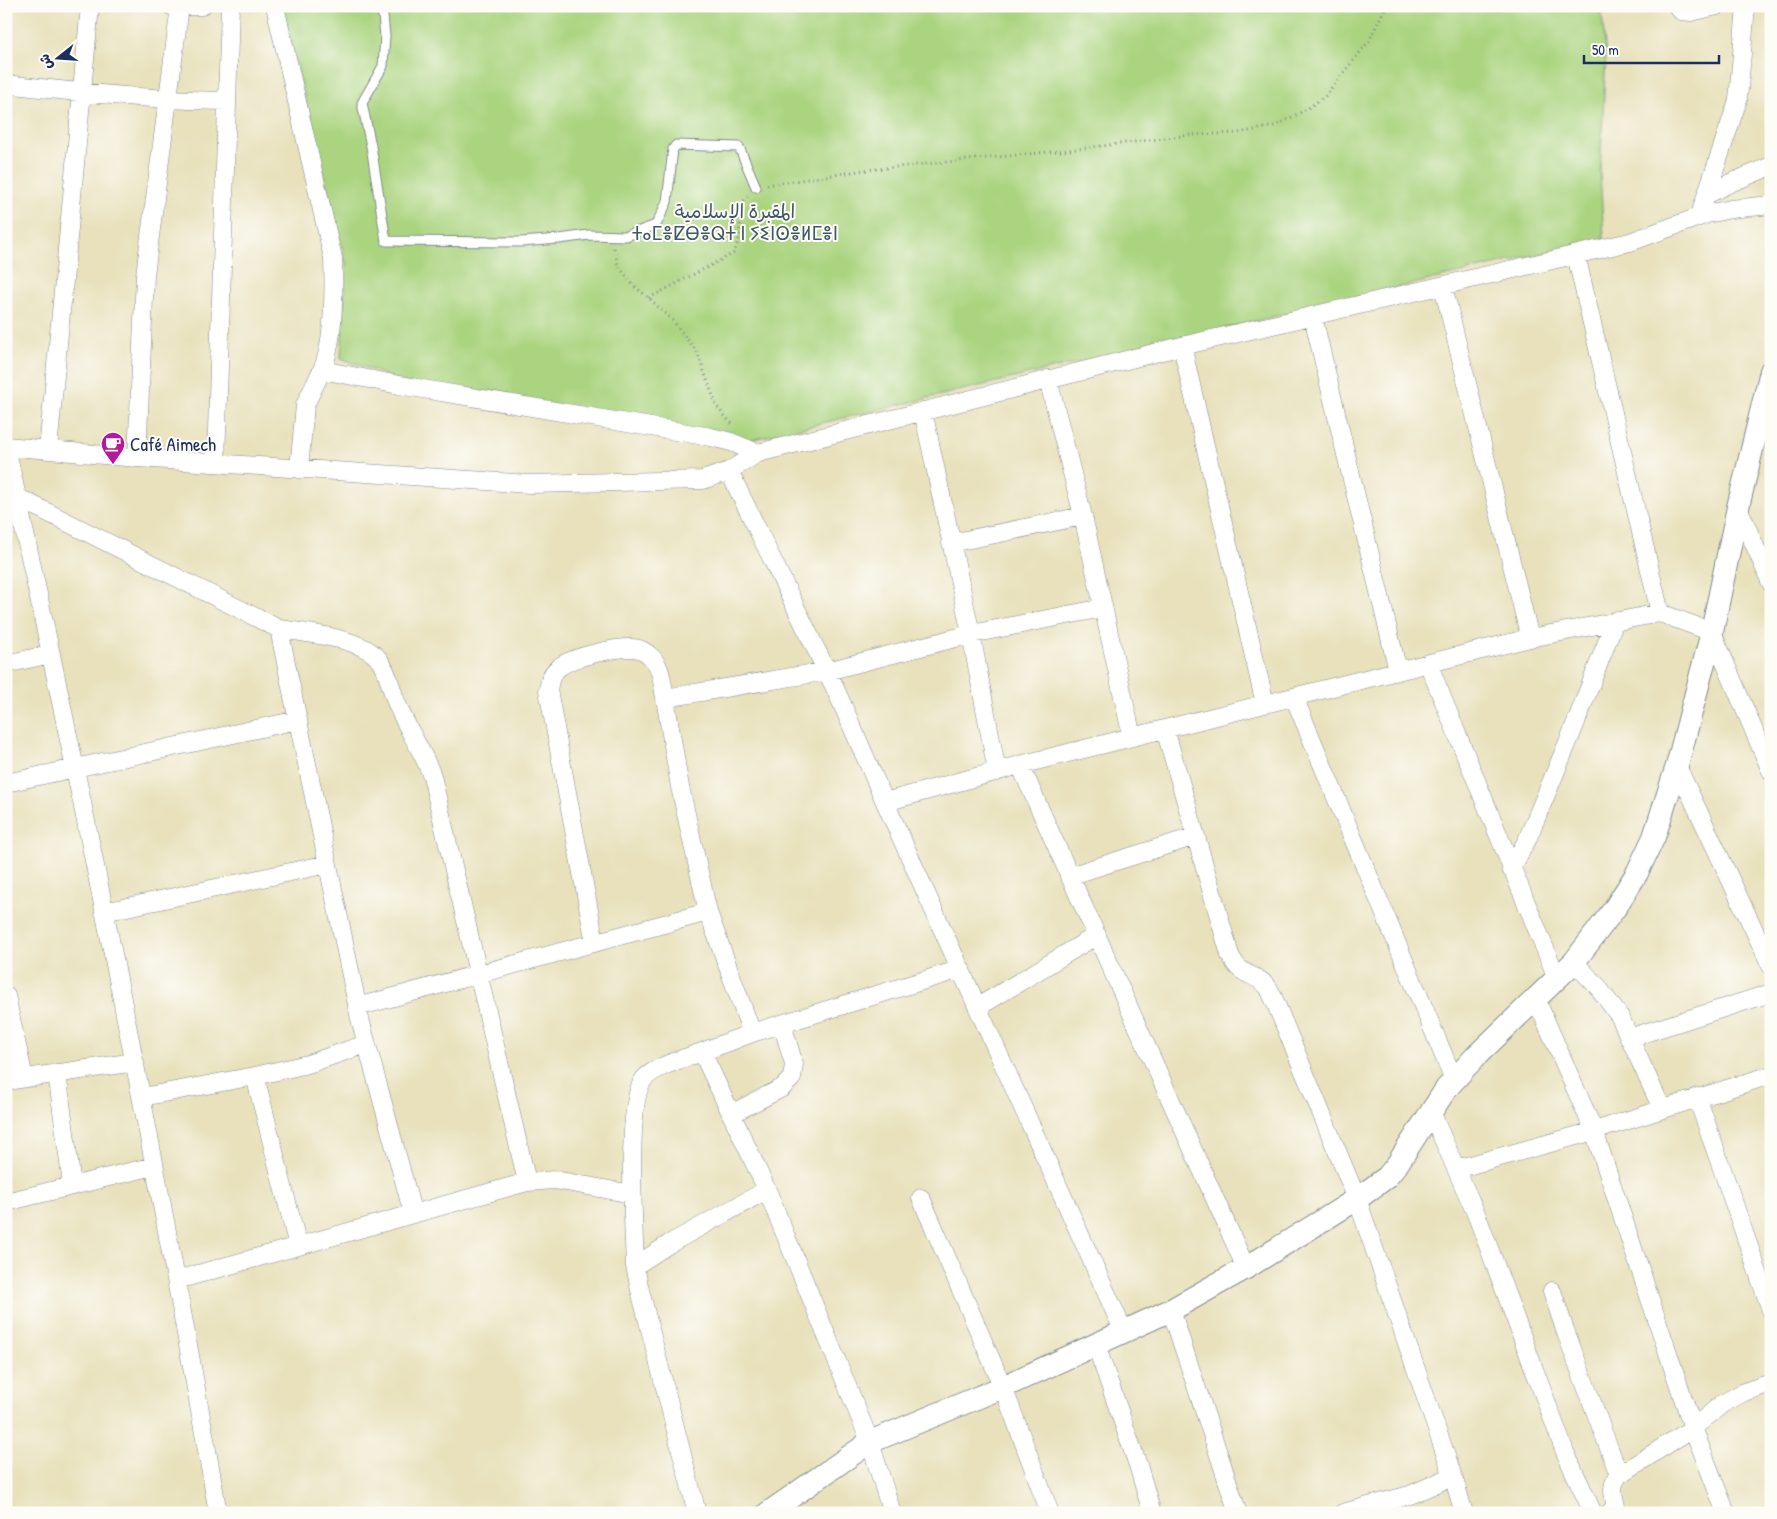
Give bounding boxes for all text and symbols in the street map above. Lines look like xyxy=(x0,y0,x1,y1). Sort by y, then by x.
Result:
north arrow xyxy=(32,32,82,82)
scale bar xyxy=(1584,32,1720,64)
text: 50 m xyxy=(1592,39,1619,60)
text: ش xyxy=(34,52,56,72)
park label: المقبرة الإسلامية ⵜⴰⵎⴻⵇⴱⴻⵕⵜ ⵏ ⵢⵉⵏⵙⴻⵍⵎⴻⵏ xyxy=(632,198,838,246)
cafe icon: Café Aimech xyxy=(100,431,126,465)
place label: Café Aimech xyxy=(130,431,216,457)

